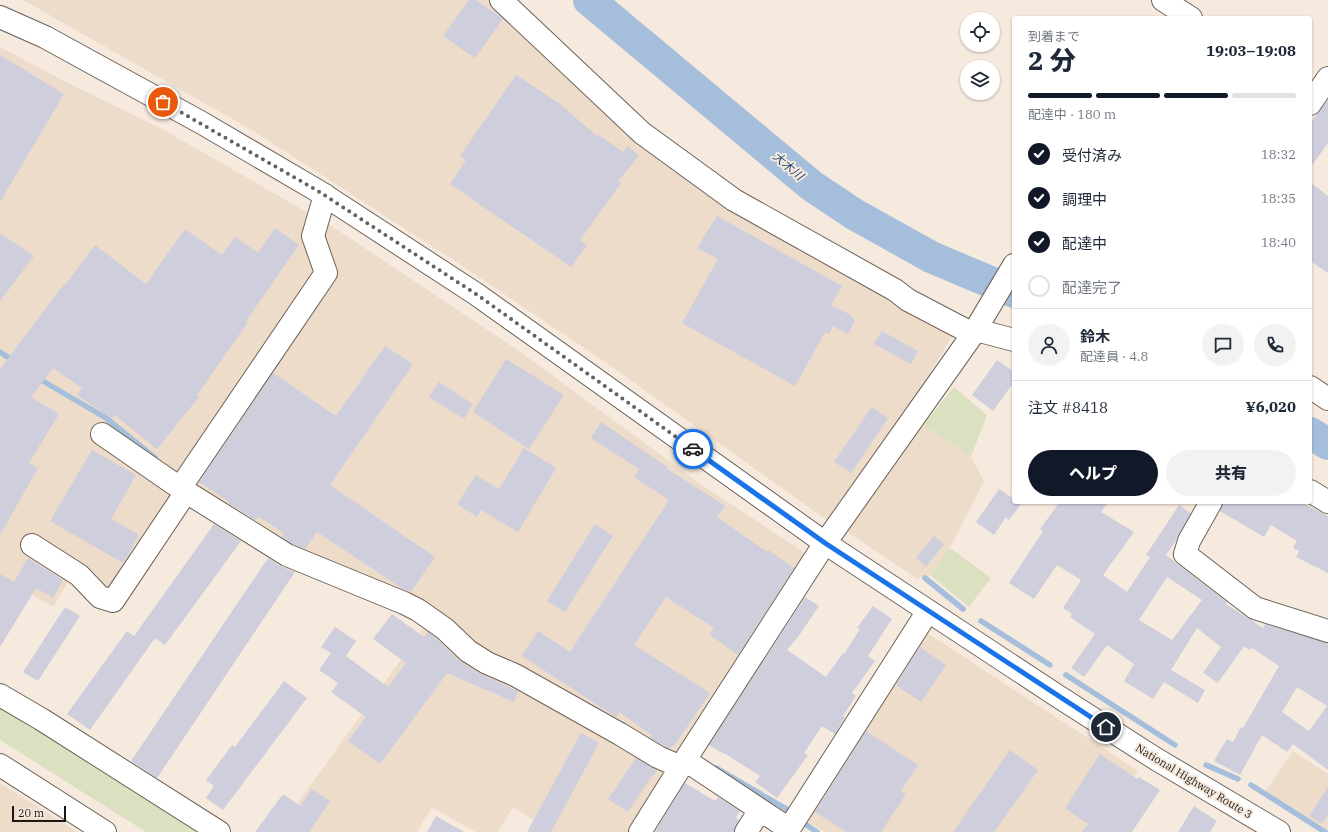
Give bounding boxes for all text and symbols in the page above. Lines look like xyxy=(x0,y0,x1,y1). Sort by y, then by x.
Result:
map controls xyxy=(960,12,1000,100)
button: locate xyxy=(960,12,1000,52)
text: 到着まで xyxy=(1028,28,1080,45)
text: 19:03–19:08 xyxy=(1206,41,1296,60)
text: 2 分 xyxy=(1028,43,1076,77)
button: layers xyxy=(960,60,1000,100)
pin xyxy=(146,85,180,119)
icon: bag xyxy=(152,91,174,113)
text: 配達中 · 180 m xyxy=(1028,106,1116,123)
icon: check xyxy=(1028,143,1050,165)
text: 受付済み xyxy=(1062,146,1122,165)
text: 18:32 xyxy=(1261,146,1296,163)
water label: 大木川 xyxy=(770,148,808,184)
icon: check xyxy=(1028,187,1050,209)
text: 調理中 xyxy=(1062,190,1107,209)
text: 18:35 xyxy=(1261,190,1296,207)
icon: check xyxy=(1028,231,1050,253)
text: 配達中 xyxy=(1062,234,1107,253)
text: 18:40 xyxy=(1261,234,1296,251)
text: 配達完了 xyxy=(1062,278,1122,297)
button: person xyxy=(1028,324,1070,366)
button: chat xyxy=(1202,324,1244,366)
button: phone xyxy=(1254,324,1296,366)
text: 鈴木 xyxy=(1080,327,1110,346)
text: 配達員 · 4.8 xyxy=(1080,348,1148,365)
text: ¥6,020 xyxy=(1246,397,1296,416)
text: 注文 #8418 xyxy=(1028,398,1108,417)
courier xyxy=(673,429,713,469)
icon: car xyxy=(682,438,704,460)
button: ヘルプ xyxy=(1028,450,1158,496)
button: 共有 xyxy=(1166,450,1296,496)
pin xyxy=(1089,710,1123,744)
icon: home xyxy=(1095,716,1117,738)
street label: National Highway Route 3 xyxy=(1133,741,1255,821)
scale bar xyxy=(12,804,66,823)
text: 20 m xyxy=(18,806,44,820)

